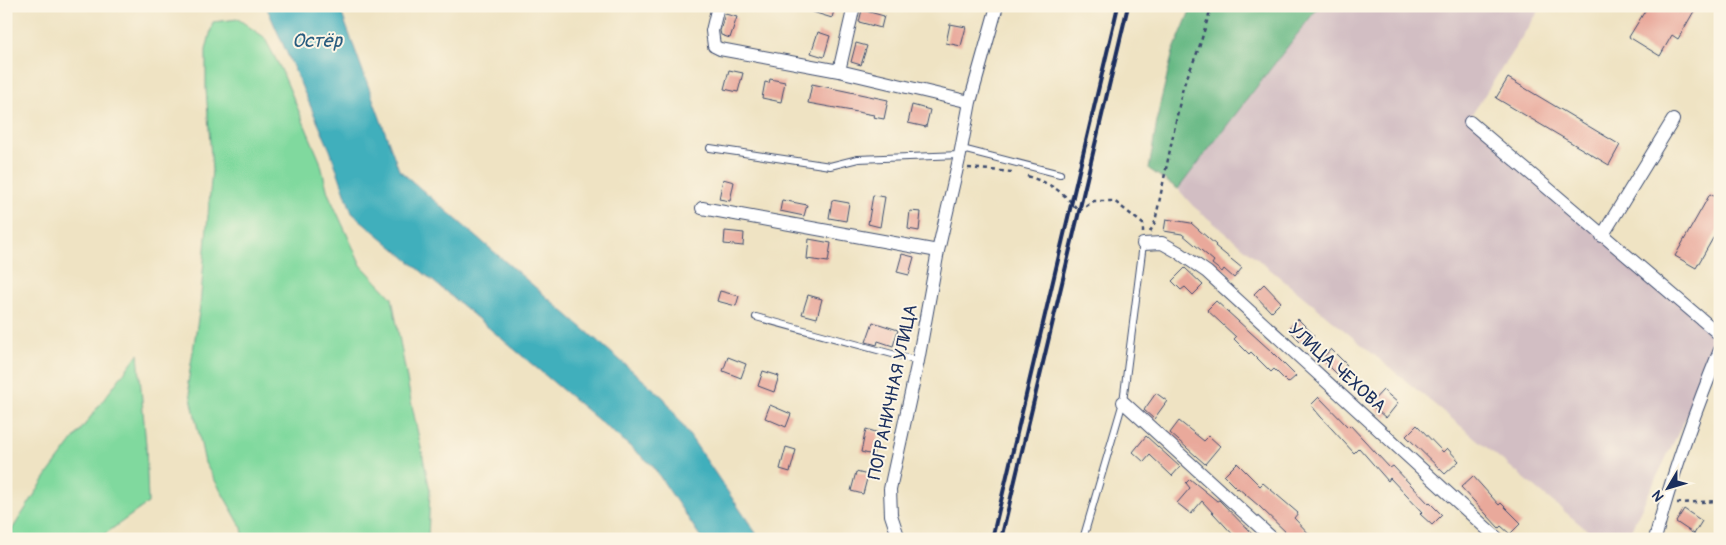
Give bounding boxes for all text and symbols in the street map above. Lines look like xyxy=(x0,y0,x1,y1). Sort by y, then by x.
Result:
water label: Остёр xyxy=(292,29,343,53)
street label: ПОГРАНИЧНАЯ УЛИЦА xyxy=(863,302,923,482)
street label: УЛИЦА ЧЕХОВА xyxy=(1283,318,1391,418)
north arrow xyxy=(1644,462,1694,512)
text: N xyxy=(1649,487,1668,505)

